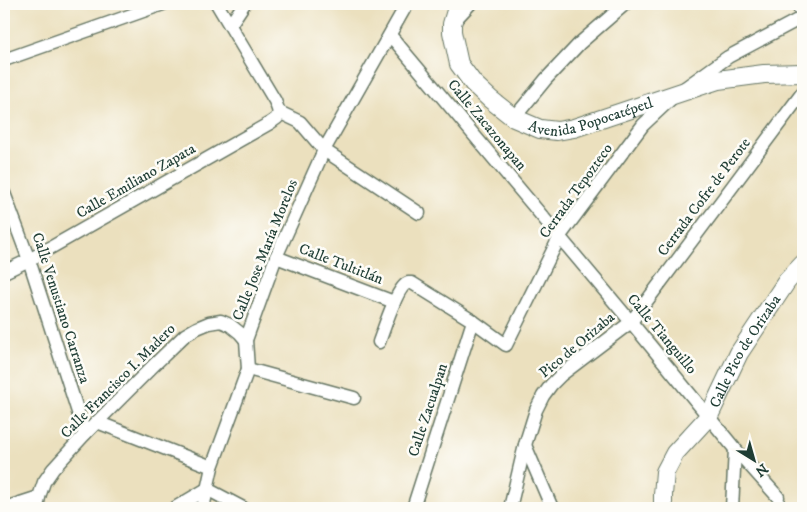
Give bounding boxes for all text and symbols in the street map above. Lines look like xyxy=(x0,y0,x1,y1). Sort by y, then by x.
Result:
street label: Calle Zacazonapan xyxy=(443,75,531,175)
street label: Avenida Popocatépetl xyxy=(526,93,656,141)
street label: Cerrada Cofre de Perote xyxy=(653,134,755,260)
street label: Calle Emiliano Zapata xyxy=(73,139,200,223)
street label: Cerrada Tepozteco xyxy=(535,140,617,242)
street label: Calle Jose María Morelos xyxy=(228,177,302,323)
street label: Calle Venustiano Carranza xyxy=(28,230,95,386)
street label: Calle Tultitlán xyxy=(296,239,386,289)
street label: Calle Tianguillo xyxy=(623,290,701,378)
street label: Calle Pico de Orizaba xyxy=(705,290,785,411)
street label: Pico de Orizaba xyxy=(535,307,619,382)
street label: Calle Francisco I. Madero xyxy=(57,320,179,442)
street label: Calle Zacualpan xyxy=(404,361,452,459)
north arrow xyxy=(730,434,780,484)
text: N xyxy=(751,459,771,481)

